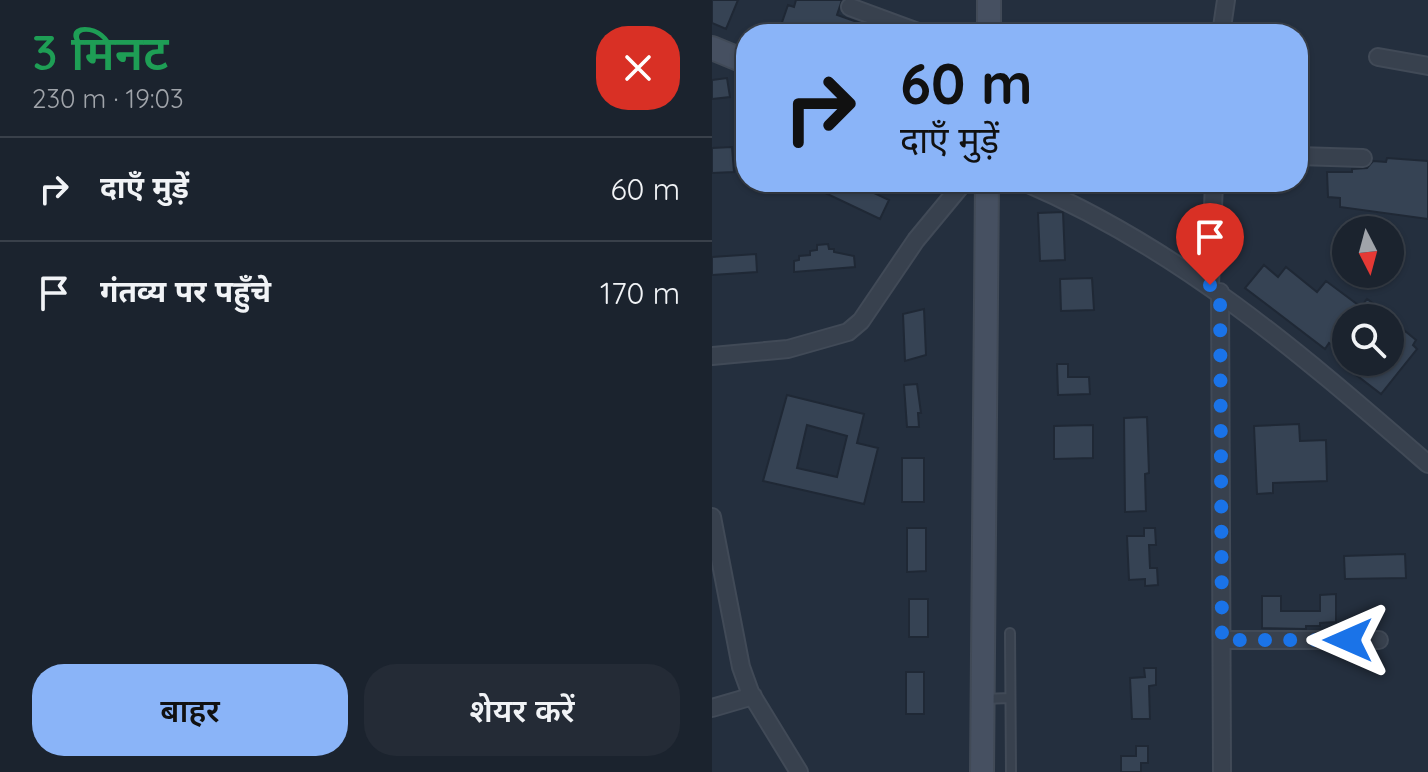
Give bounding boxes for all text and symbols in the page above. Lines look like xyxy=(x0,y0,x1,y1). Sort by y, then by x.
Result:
text: 3 मिनट xyxy=(32,22,168,82)
button: close xyxy=(596,26,680,110)
text: 60 m xyxy=(900,48,1033,118)
icon: right xyxy=(768,56,872,160)
text: 230 m · 19:03 xyxy=(32,82,184,115)
text: दाएँ मुड़ें xyxy=(900,117,999,162)
icon: right xyxy=(32,167,76,211)
text: दाएँ मुड़ें xyxy=(100,168,189,206)
text: 60 m xyxy=(610,170,680,208)
pin xyxy=(1176,203,1244,285)
icon: arrive xyxy=(1188,215,1232,259)
north arrow xyxy=(1332,216,1404,288)
map controls xyxy=(1332,216,1404,376)
icon: arrive xyxy=(32,271,76,315)
text: गंतव्य पर पहुँचे xyxy=(100,272,271,310)
text: 170 m xyxy=(600,274,680,312)
button: search xyxy=(1332,304,1404,376)
position arrow xyxy=(1306,598,1390,682)
button: बाहर xyxy=(32,664,348,756)
button: शेयर करें xyxy=(364,664,680,756)

